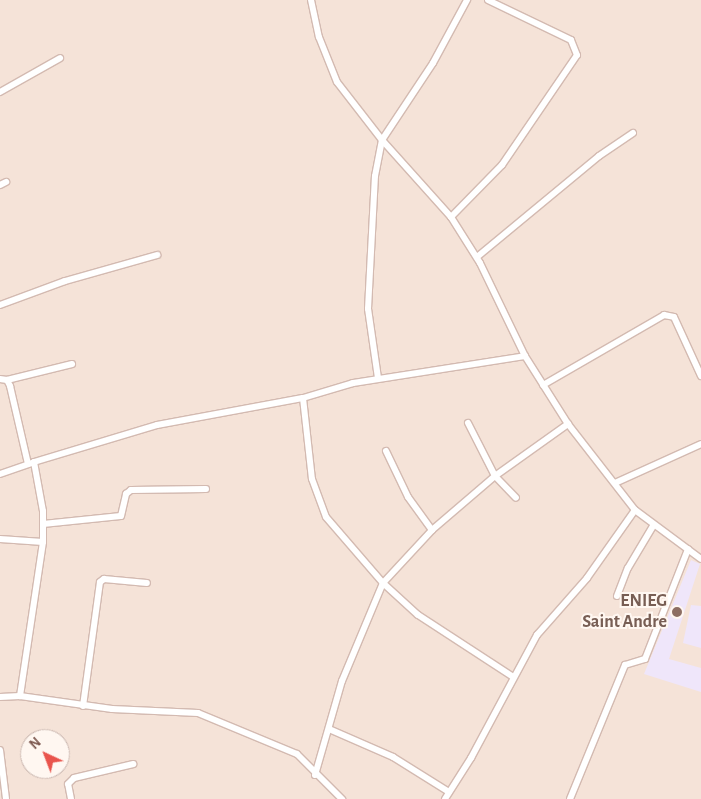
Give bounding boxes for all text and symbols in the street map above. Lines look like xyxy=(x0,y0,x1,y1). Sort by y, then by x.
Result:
place label: ENIEG Saint Andre xyxy=(582,591,667,634)
marker: ENIEG Saint Andre xyxy=(671,606,683,618)
north arrow xyxy=(20,729,70,779)
text: N xyxy=(27,735,44,752)

